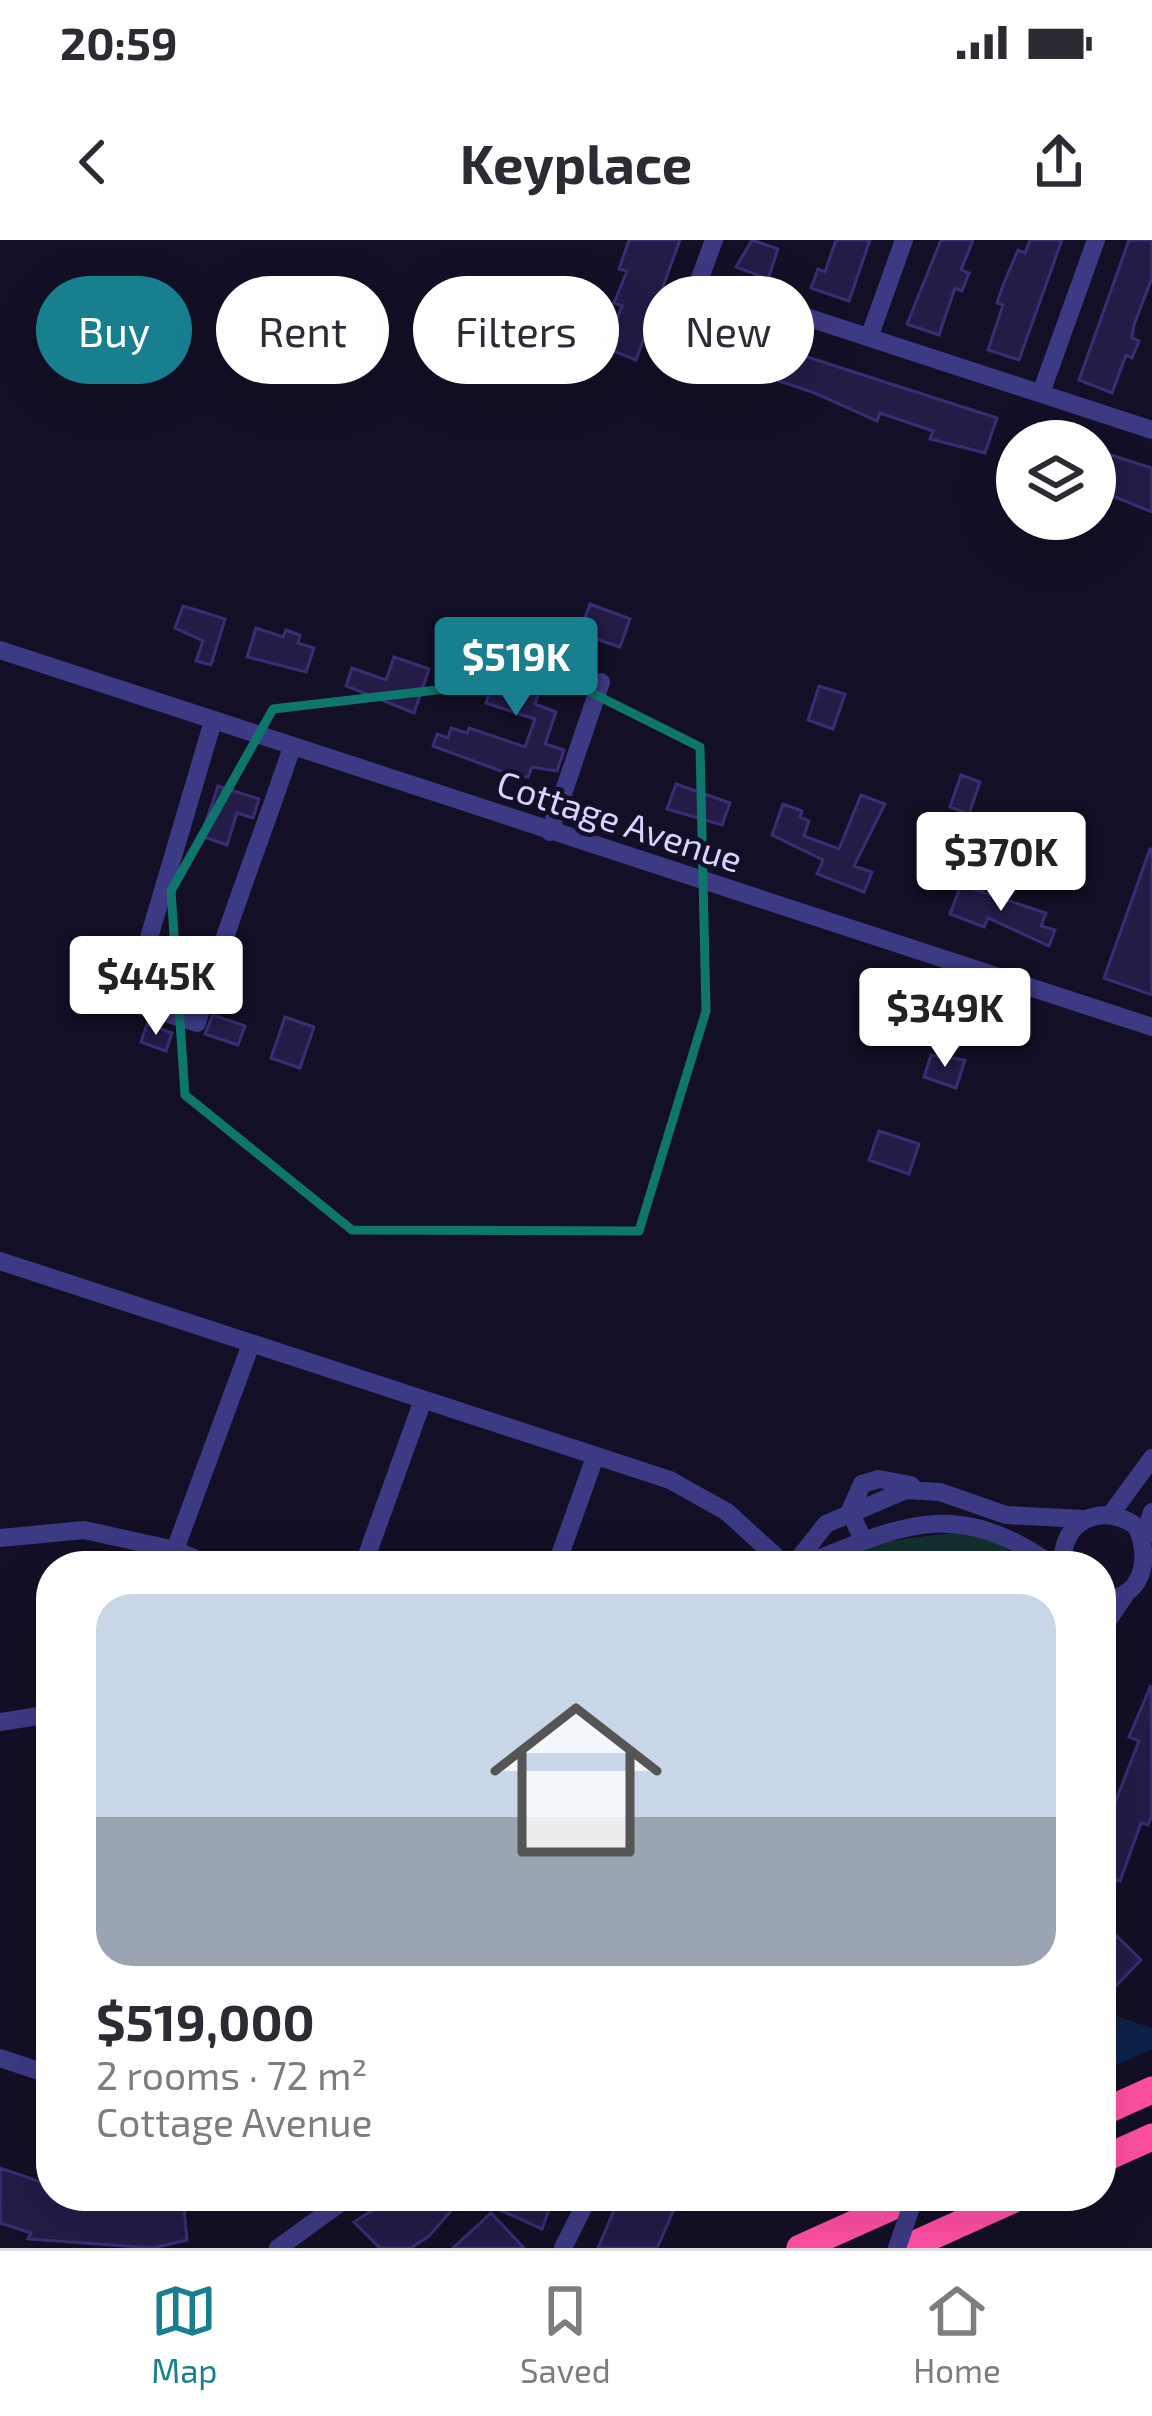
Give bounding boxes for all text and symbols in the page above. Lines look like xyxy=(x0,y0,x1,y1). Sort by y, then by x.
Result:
text: 20:59 xyxy=(60,15,178,69)
icon: back xyxy=(60,129,126,195)
icon: share xyxy=(1026,129,1092,195)
text: Keyplace xyxy=(460,130,692,195)
chip: Buy xyxy=(36,276,192,384)
chip: Rent xyxy=(216,276,389,384)
chip: Filters xyxy=(413,276,619,384)
chip: New xyxy=(643,276,814,384)
map controls xyxy=(996,420,1116,540)
button: layers xyxy=(996,420,1116,540)
pin: $519K xyxy=(432,617,600,719)
text: $519K xyxy=(462,632,570,679)
street label: Cottage Avenue xyxy=(492,760,748,880)
pin: $370K xyxy=(917,812,1085,914)
text: $370K xyxy=(944,827,1058,874)
pin: $445K xyxy=(72,936,240,1038)
text: $445K xyxy=(97,951,215,998)
pin: $349K xyxy=(861,968,1029,1070)
text: $349K xyxy=(886,983,1004,1030)
icon: home xyxy=(468,1672,684,1888)
text: $519,000 xyxy=(96,1990,315,2051)
text: 2 rooms · 72 m² xyxy=(96,2051,368,2098)
text: Cottage Avenue xyxy=(96,2098,372,2145)
tab: Map xyxy=(151,2278,218,2390)
tab: Saved xyxy=(520,2278,611,2390)
tab: Home xyxy=(913,2278,1001,2390)

